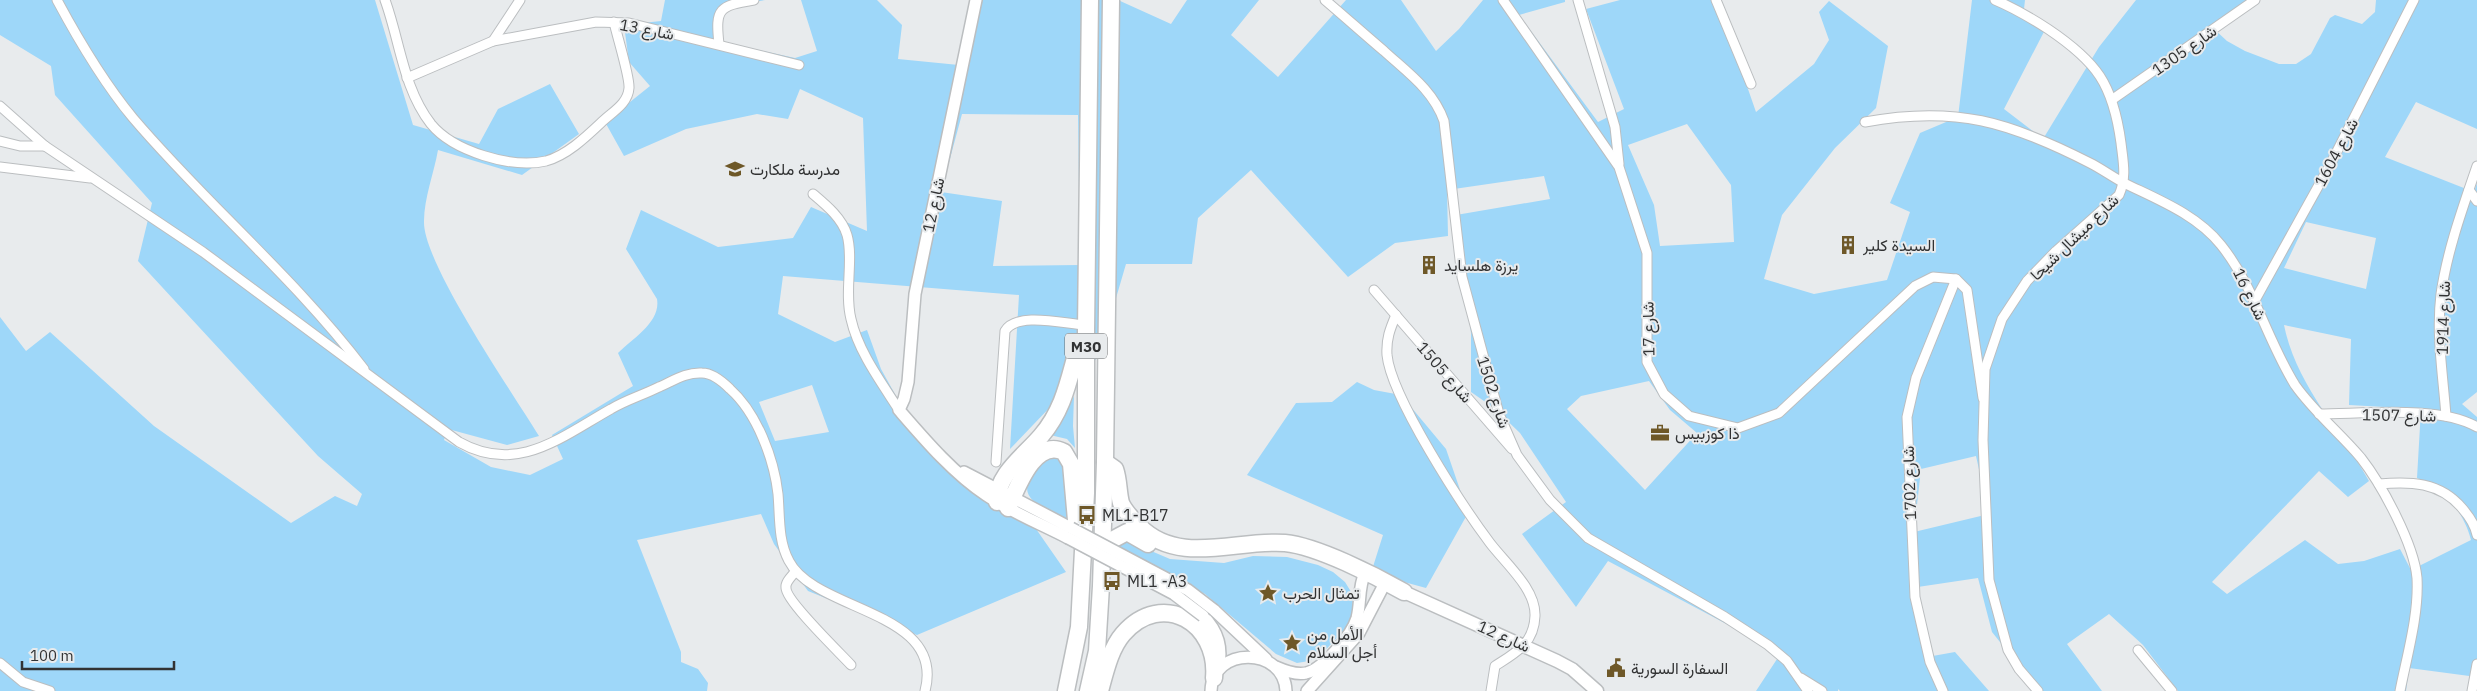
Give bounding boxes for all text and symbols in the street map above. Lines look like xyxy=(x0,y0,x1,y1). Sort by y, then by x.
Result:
street label: شارع 13 xyxy=(618,14,676,46)
street label: شارع 1305 xyxy=(2148,20,2221,81)
street label: شارع 1604 xyxy=(2310,114,2364,190)
school or university icon: مدرسة ملكارت xyxy=(724,158,746,180)
place label: مدرسة ملكارت xyxy=(750,159,840,180)
street label: شارع 12 xyxy=(917,176,950,234)
street label: شارع ميشال شيحا xyxy=(2026,190,2124,286)
building icon: السيدة كلير xyxy=(1837,234,1859,256)
place label: السيدة كلير xyxy=(1862,235,1935,256)
building icon: يرزة هلسايد xyxy=(1418,254,1440,276)
place label: يرزة هلسايد xyxy=(1444,255,1518,276)
street label: شارع 16 xyxy=(2227,265,2271,324)
street label: شارع 1914 xyxy=(2432,280,2456,356)
street label: شارع 17 xyxy=(1638,301,1660,357)
road number: M30 xyxy=(1065,334,1107,358)
street label: شارع 1505 xyxy=(1412,337,1477,408)
street label: شارع 1502 xyxy=(1471,354,1515,431)
street label: شارع 1507 xyxy=(2362,404,2436,428)
office icon: ذا كوزبيس xyxy=(1649,422,1671,444)
place label: ذا كوزبيس xyxy=(1675,423,1740,444)
street label: شارع 1702 xyxy=(1898,445,1922,521)
bus stop icon: ML1-B17 xyxy=(1076,504,1098,526)
place label: ML1-B17 xyxy=(1102,505,1169,525)
bus stop icon: ML1 -A3 xyxy=(1101,570,1123,592)
place label: ML1 -A3 xyxy=(1127,571,1187,591)
place icon: تمثال الحرب xyxy=(1257,582,1279,604)
place label: تمثال الحرب xyxy=(1283,583,1360,604)
street label: شارع 12 xyxy=(1474,616,1533,658)
place label: الأمل من أجل السلام xyxy=(1307,624,1377,663)
place icon: الأمل من أجل السلام xyxy=(1281,632,1303,654)
scale bar xyxy=(22,638,175,670)
text: 100 m xyxy=(30,646,74,665)
public building icon: السفارة السورية xyxy=(1605,657,1627,679)
place label: السفارة السورية xyxy=(1631,658,1728,679)

